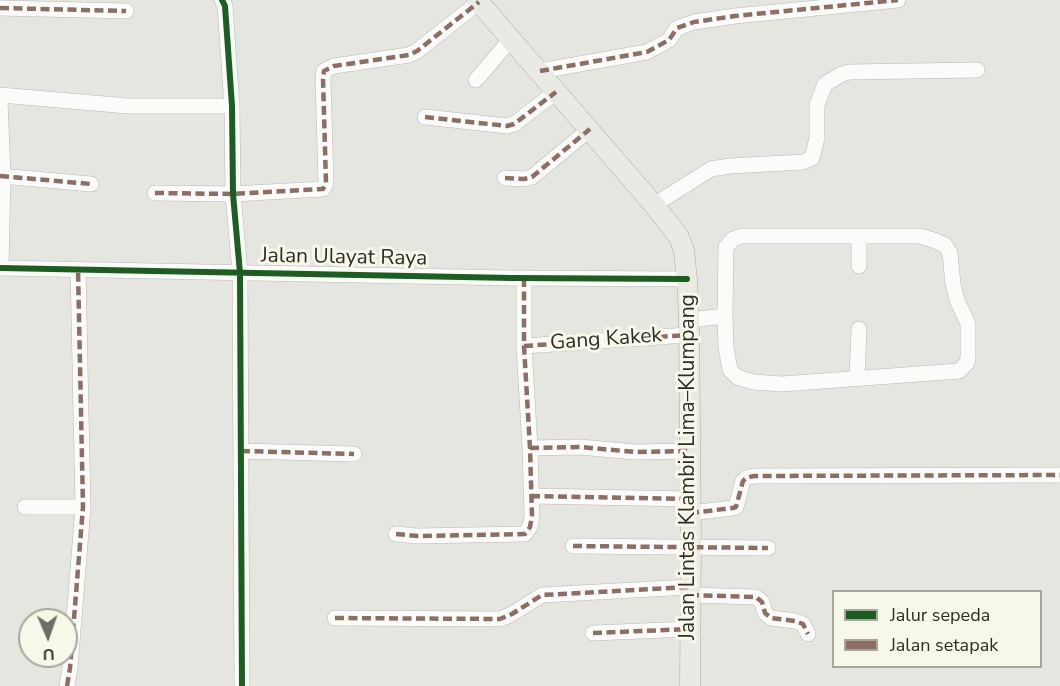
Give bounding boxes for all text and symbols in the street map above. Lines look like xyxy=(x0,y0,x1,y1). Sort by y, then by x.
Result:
street label: Jalan Ulayat Raya xyxy=(261,244,427,272)
street label: Jalan Lintas Klambir Lima–Klumpang xyxy=(676,294,702,640)
street label: Gang Kakek xyxy=(549,324,663,356)
legend xyxy=(832,590,1042,668)
text: Jalur sepeda xyxy=(890,603,990,627)
north arrow xyxy=(18,608,78,668)
text: Jalan setapak xyxy=(890,633,998,657)
text: U xyxy=(42,643,55,665)

